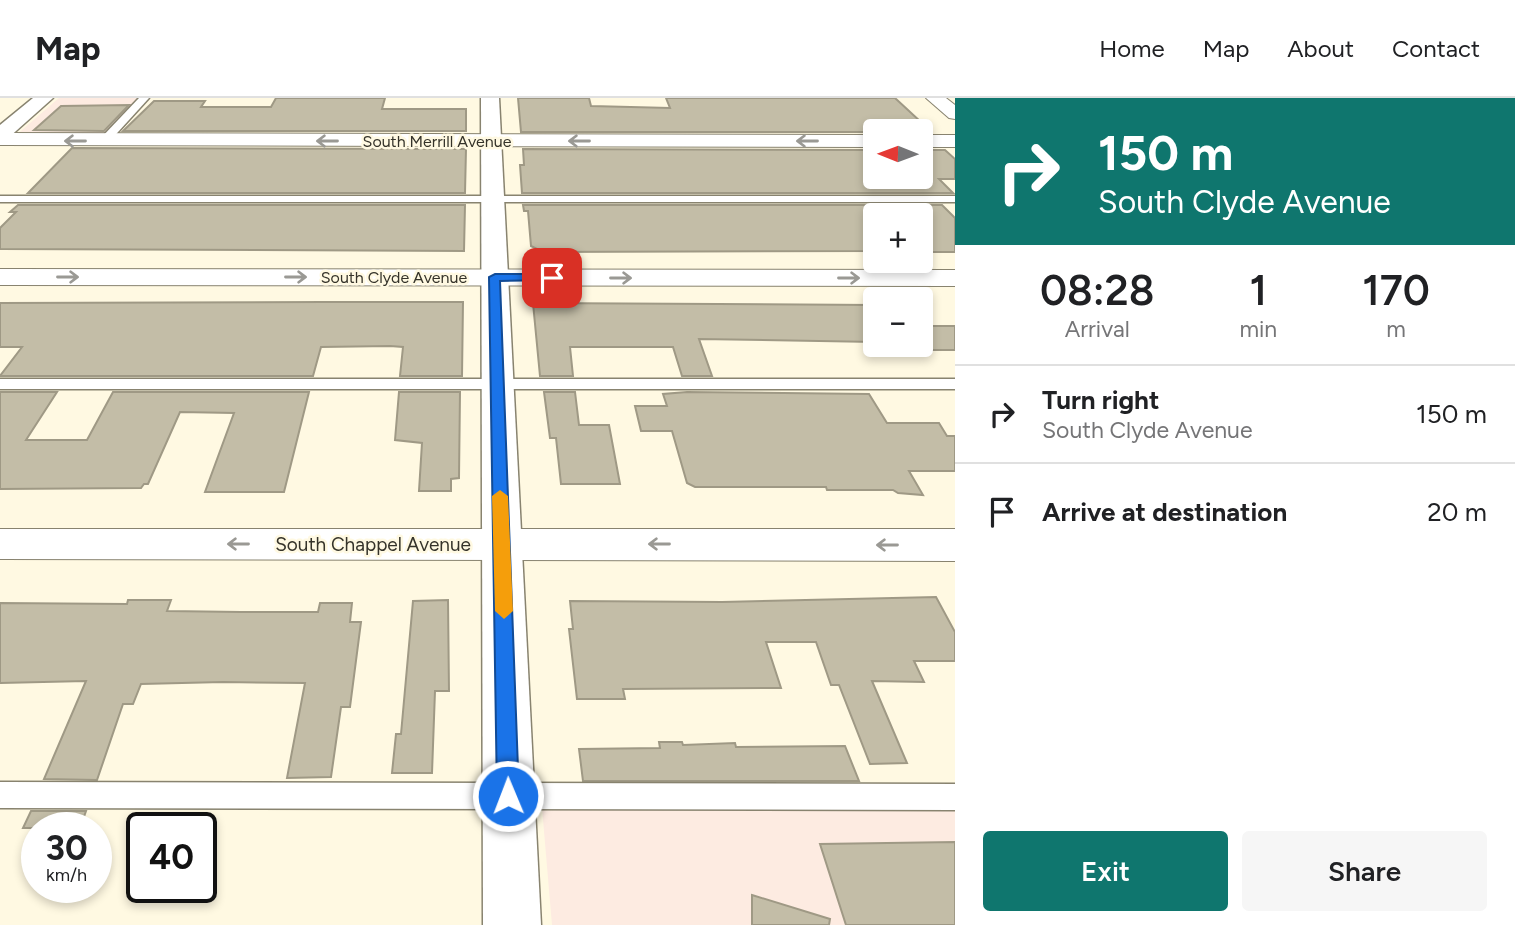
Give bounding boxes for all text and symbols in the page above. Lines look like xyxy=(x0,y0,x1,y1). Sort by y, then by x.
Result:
text: Map xyxy=(35,29,101,68)
text: Home xyxy=(1099,34,1165,63)
text: Map xyxy=(1203,34,1249,63)
text: About xyxy=(1287,34,1354,63)
text: Contact xyxy=(1392,34,1480,63)
north arrow xyxy=(863,119,933,189)
map controls xyxy=(863,119,933,357)
text: 150 m xyxy=(1098,123,1233,182)
icon: right xyxy=(983,126,1074,217)
street label: South Merrill Avenue xyxy=(363,132,512,151)
one-way arrow xyxy=(64,134,87,148)
one-way arrow xyxy=(316,134,339,148)
one-way arrow xyxy=(568,134,591,148)
one-way arrow xyxy=(796,134,819,148)
text: South Clyde Avenue xyxy=(1098,183,1391,221)
button: + xyxy=(863,203,933,273)
pin xyxy=(522,248,582,308)
icon: arrive xyxy=(533,259,571,297)
text: 08:28 xyxy=(1040,265,1154,316)
text: 1 xyxy=(1250,265,1267,316)
text: 170 xyxy=(1362,265,1430,316)
street label: South Clyde Avenue xyxy=(321,268,467,287)
one-way arrow xyxy=(56,270,79,284)
one-way arrow xyxy=(284,270,307,284)
one-way arrow xyxy=(609,271,632,285)
one-way arrow xyxy=(837,271,860,285)
button: − xyxy=(863,287,933,357)
text: Arrival xyxy=(1065,315,1130,343)
text: min xyxy=(1239,315,1277,343)
text: m xyxy=(1386,315,1406,343)
text: Turn right xyxy=(1042,384,1159,416)
icon: right xyxy=(983,395,1021,433)
text: 150 m xyxy=(1416,398,1487,430)
text: South Clyde Avenue xyxy=(1042,416,1252,444)
icon: arrive xyxy=(983,493,1021,531)
text: Arrive at destination xyxy=(1042,496,1287,528)
text: 20 m xyxy=(1427,496,1487,528)
street label: South Chappel Avenue xyxy=(275,533,471,556)
one-way arrow xyxy=(226,537,249,551)
one-way arrow xyxy=(648,537,671,551)
one-way arrow xyxy=(876,538,899,552)
position arrow xyxy=(471,759,545,833)
speed limit sign: 40 xyxy=(126,812,217,903)
text: 30 xyxy=(45,827,88,869)
button: Exit xyxy=(983,831,1228,911)
button: Share xyxy=(1242,831,1487,911)
text: km/h xyxy=(46,864,87,886)

